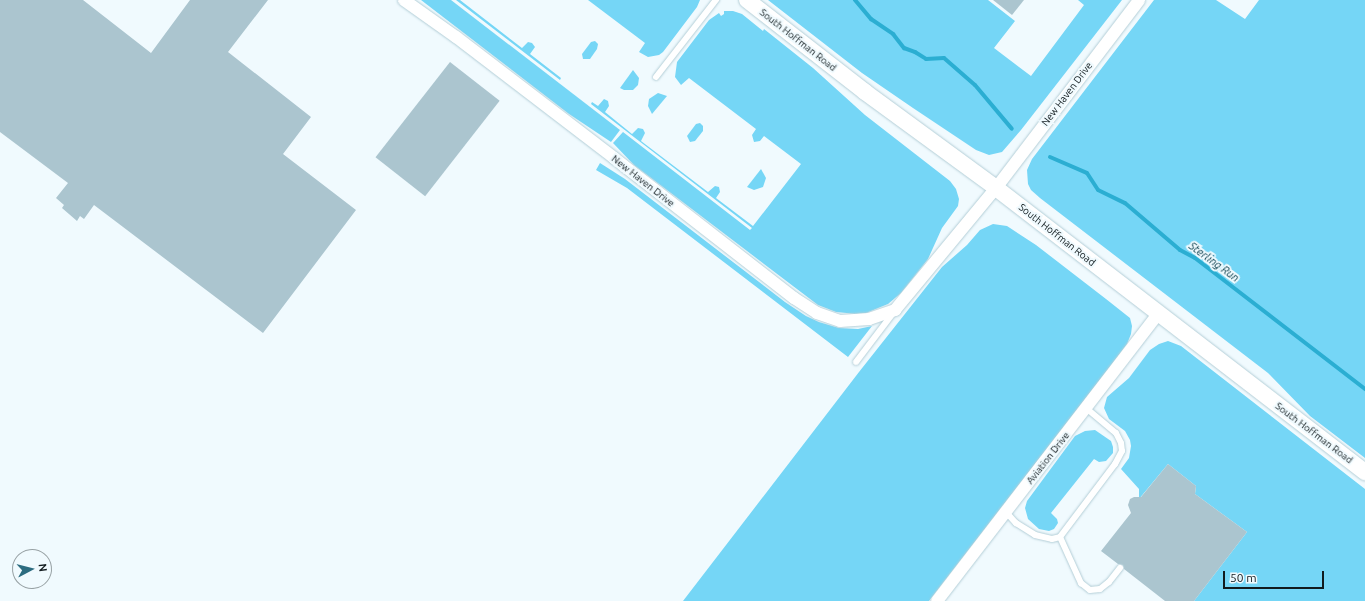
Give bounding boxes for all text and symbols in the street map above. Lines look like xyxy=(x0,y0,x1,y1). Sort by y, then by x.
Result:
street label: South Hoffman Road xyxy=(757,6,839,74)
street label: New Haven Drive xyxy=(1039,60,1095,128)
street label: New Haven Drive xyxy=(609,153,677,209)
street label: South Hoffman Road xyxy=(1016,201,1098,269)
water label: Sterling Run xyxy=(1186,239,1242,285)
street label: South Hoffman Road xyxy=(1273,400,1355,466)
street label: Aviation Drive xyxy=(1024,430,1072,486)
north arrow xyxy=(12,549,52,589)
text: N xyxy=(36,563,49,572)
scale bar xyxy=(1225,563,1326,589)
text: 50 m xyxy=(1230,571,1257,584)

